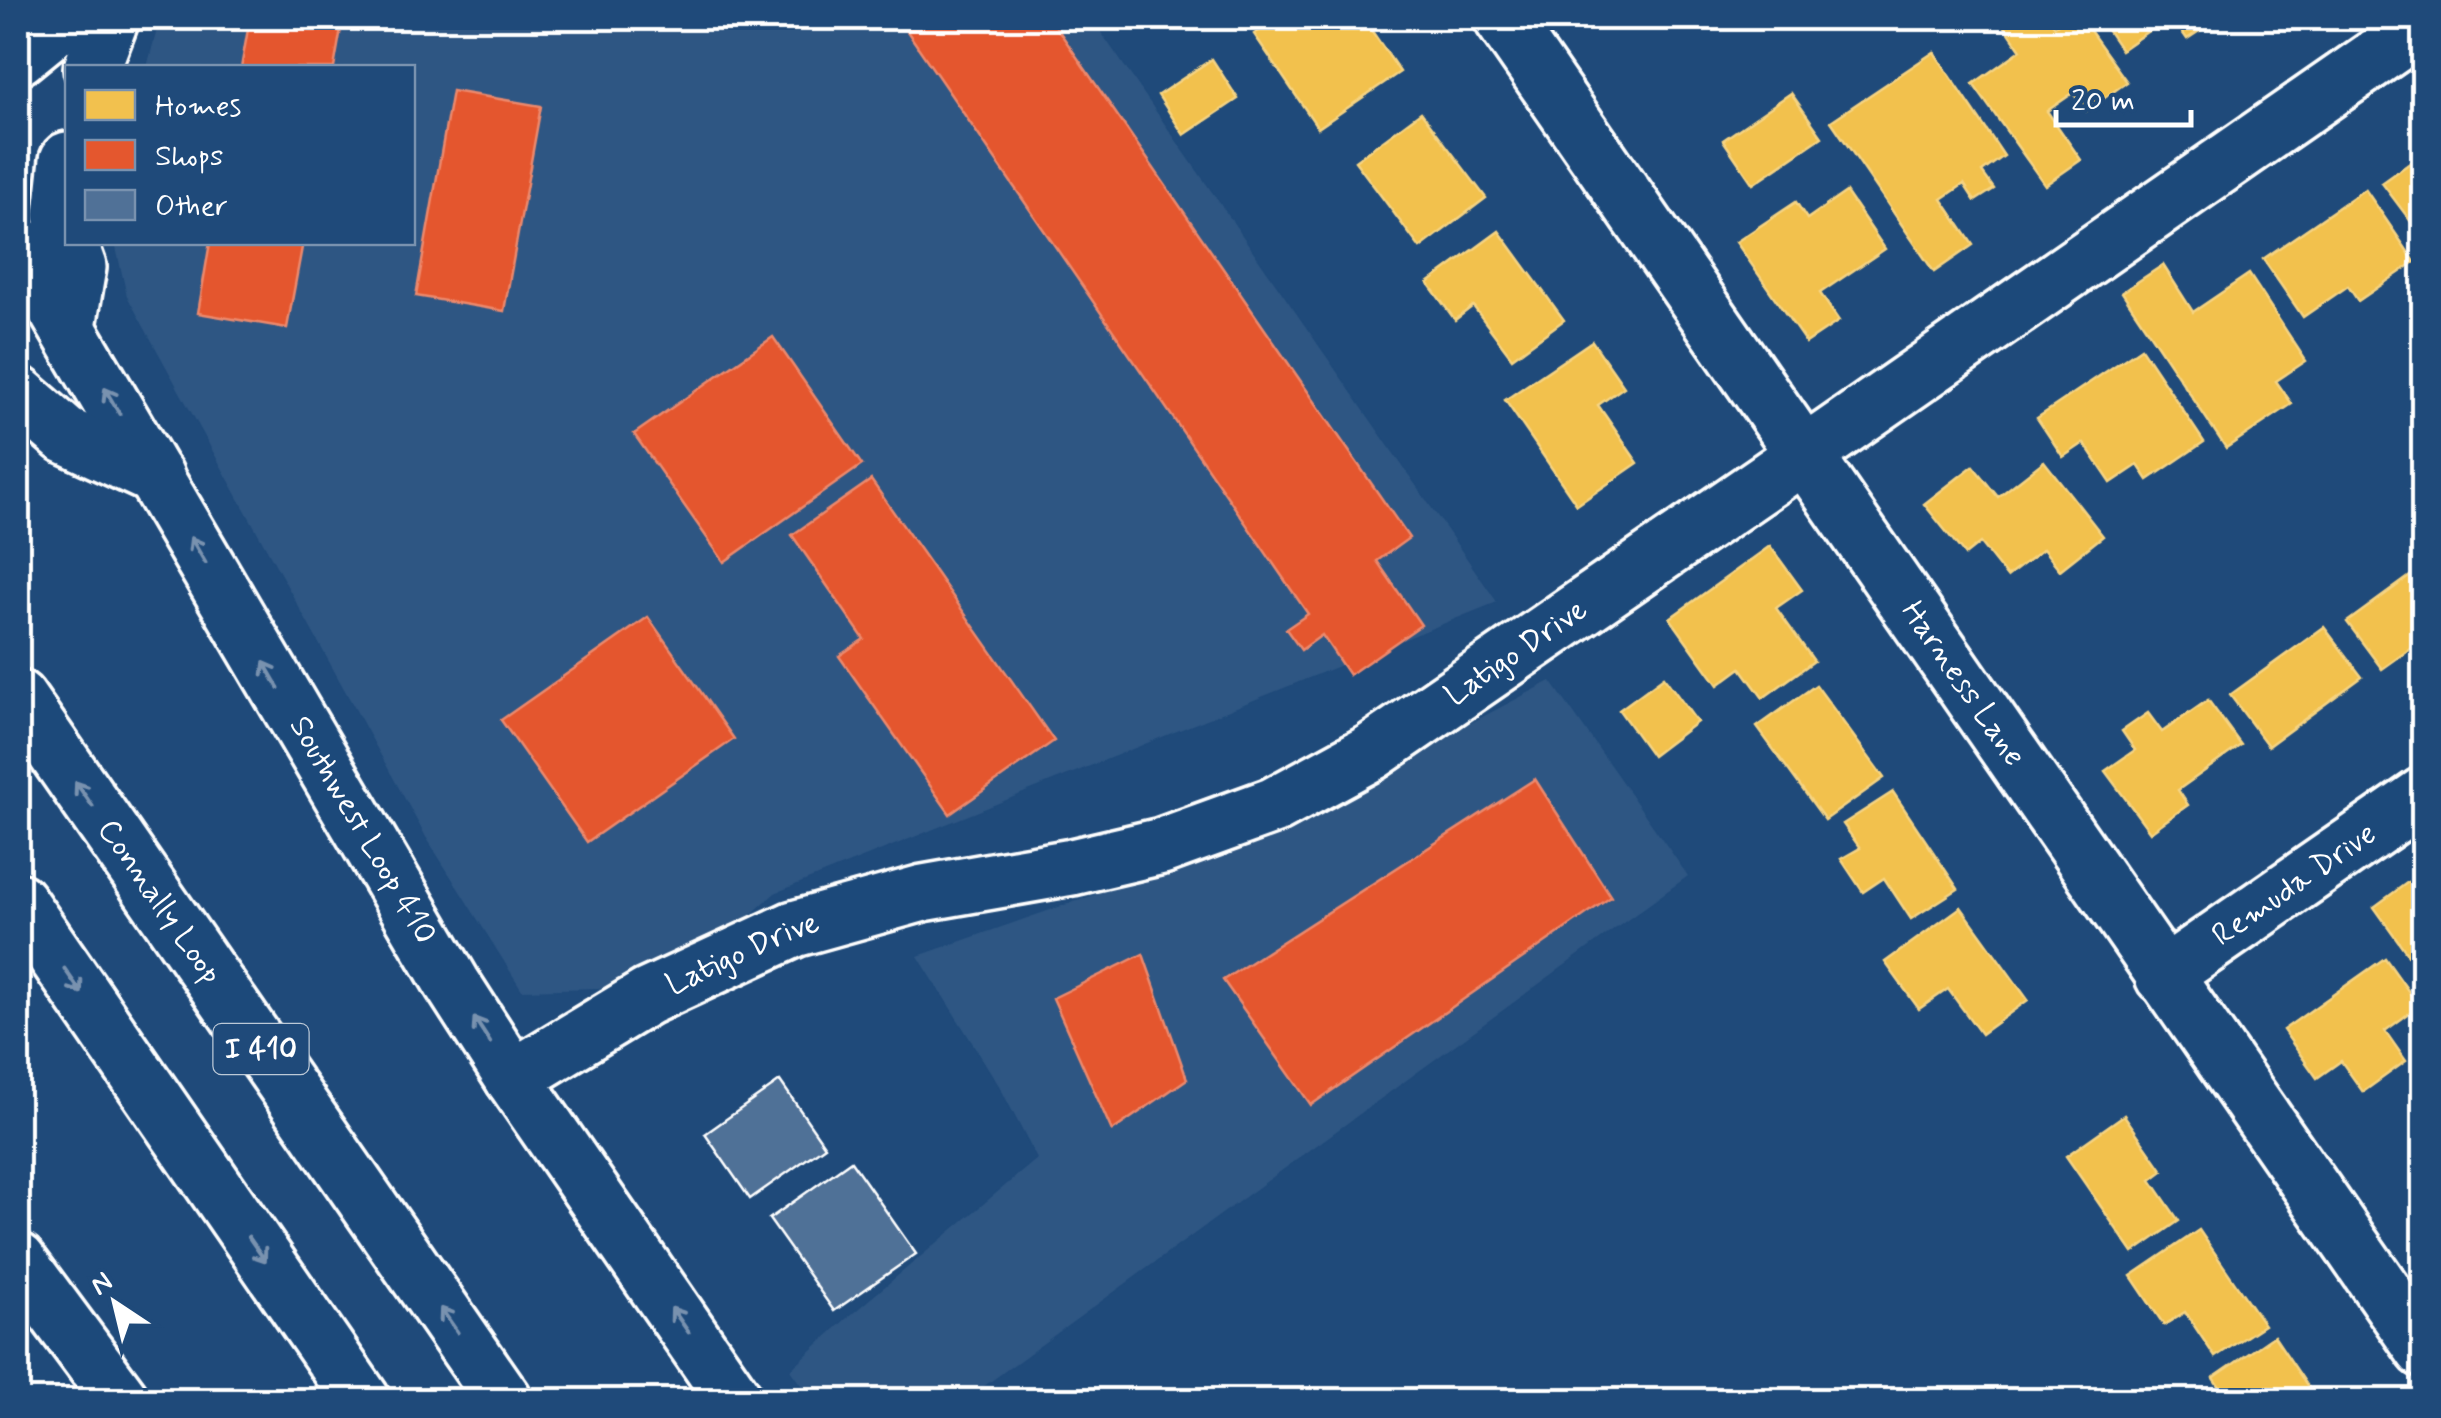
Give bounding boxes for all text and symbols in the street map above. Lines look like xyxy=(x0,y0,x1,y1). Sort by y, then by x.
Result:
legend xyxy=(65,65,415,245)
scale bar xyxy=(2056,65,2191,127)
text: 20 m xyxy=(2071,82,2135,121)
text: Homes xyxy=(155,87,241,126)
text: Shops xyxy=(155,137,223,176)
text: Other xyxy=(155,187,228,226)
one-way arrow xyxy=(102,387,122,416)
one-way arrow xyxy=(188,536,208,565)
street label: Latigo Drive xyxy=(1437,589,1596,717)
street label: Harness Lane xyxy=(1891,593,2035,775)
one-way arrow xyxy=(261,661,281,690)
street label: Southwest Loop 410 xyxy=(279,708,446,952)
one-way arrow xyxy=(74,781,95,809)
street label: Connally Loop xyxy=(87,811,231,993)
street label: Remuda Drive xyxy=(2204,813,2385,957)
street label: Latigo Drive xyxy=(659,902,824,1006)
one-way arrow xyxy=(62,966,83,994)
one-way arrow xyxy=(471,1016,492,1044)
road number: I 410 xyxy=(214,1024,308,1074)
one-way arrow xyxy=(246,1234,267,1262)
north arrow xyxy=(65,1253,165,1353)
text: N xyxy=(84,1264,120,1305)
one-way arrow xyxy=(439,1307,460,1335)
one-way arrow xyxy=(670,1307,691,1335)

